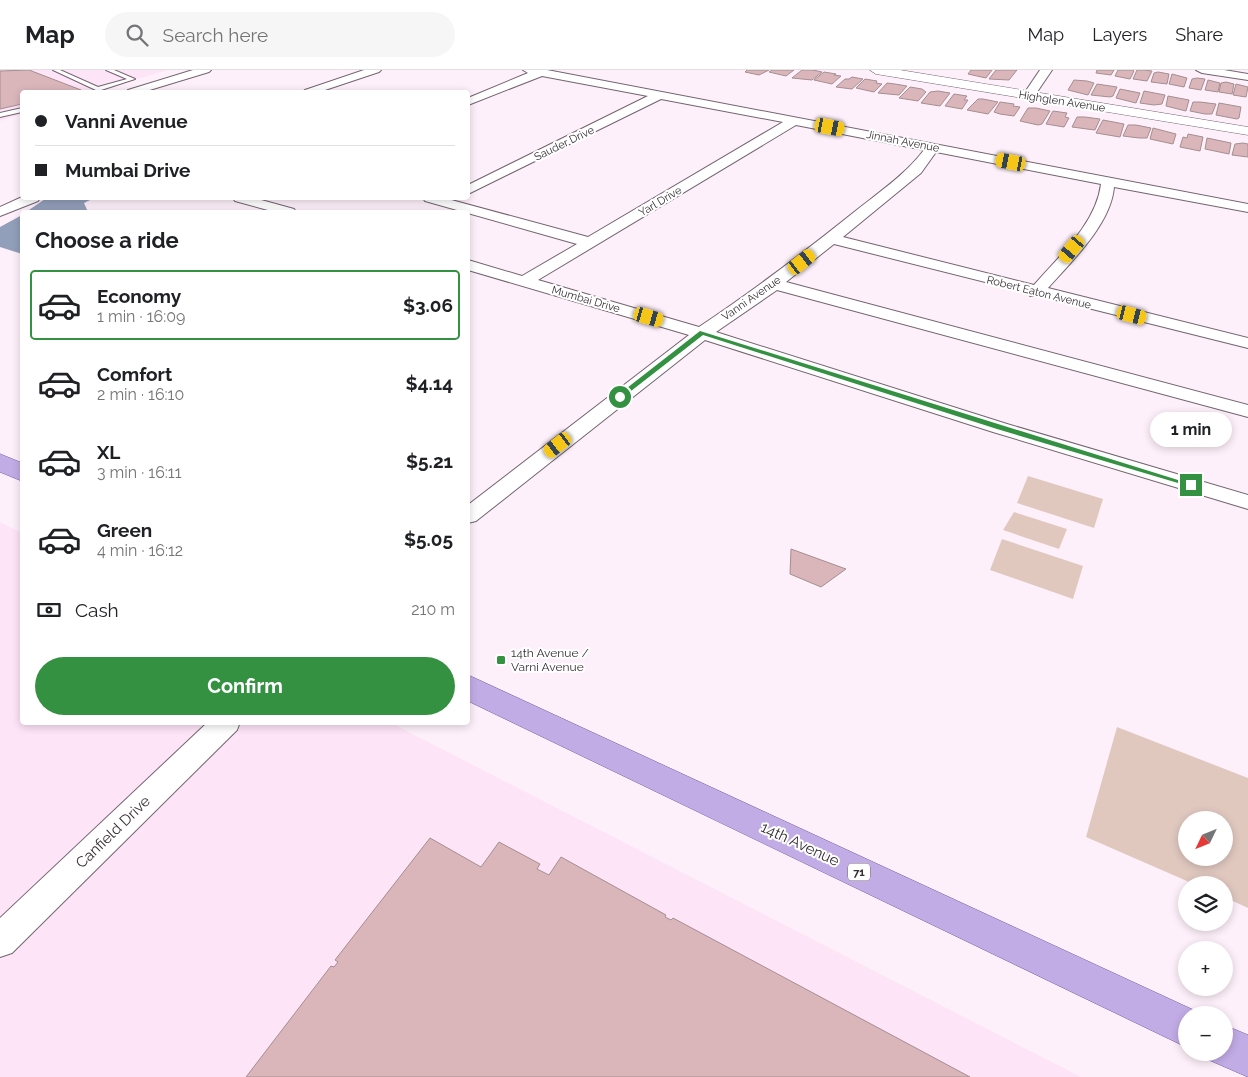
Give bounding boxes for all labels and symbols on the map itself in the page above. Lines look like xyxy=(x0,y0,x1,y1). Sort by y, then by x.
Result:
street label: Highglen Avenue xyxy=(1018,88,1107,115)
car xyxy=(813,117,846,137)
street label: Sauder Drive xyxy=(532,123,597,164)
street label: Jinnah Avenue xyxy=(865,128,941,155)
car xyxy=(994,152,1027,172)
street label: Yarl Drive xyxy=(636,183,685,219)
car xyxy=(1056,233,1087,265)
car xyxy=(785,247,818,277)
street label: Vanni Avenue xyxy=(719,273,784,324)
street label: Robert Eaton Avenue xyxy=(985,273,1093,312)
street label: Mumbai Drive xyxy=(550,284,622,316)
car xyxy=(1115,304,1148,326)
car xyxy=(632,306,665,328)
route start xyxy=(609,386,631,408)
callout: 1 min xyxy=(1150,412,1232,448)
car xyxy=(541,430,574,460)
route end xyxy=(1180,474,1202,496)
place label: 14th Avenue / Varni Avenue xyxy=(511,646,589,674)
marker: 14th Avenue / Varni Avenue xyxy=(495,654,507,666)
street label: Canfield Drive xyxy=(72,792,154,872)
north arrow xyxy=(1178,811,1232,866)
street label: 14th Avenue xyxy=(758,818,842,870)
road number: 71 xyxy=(848,864,870,880)

